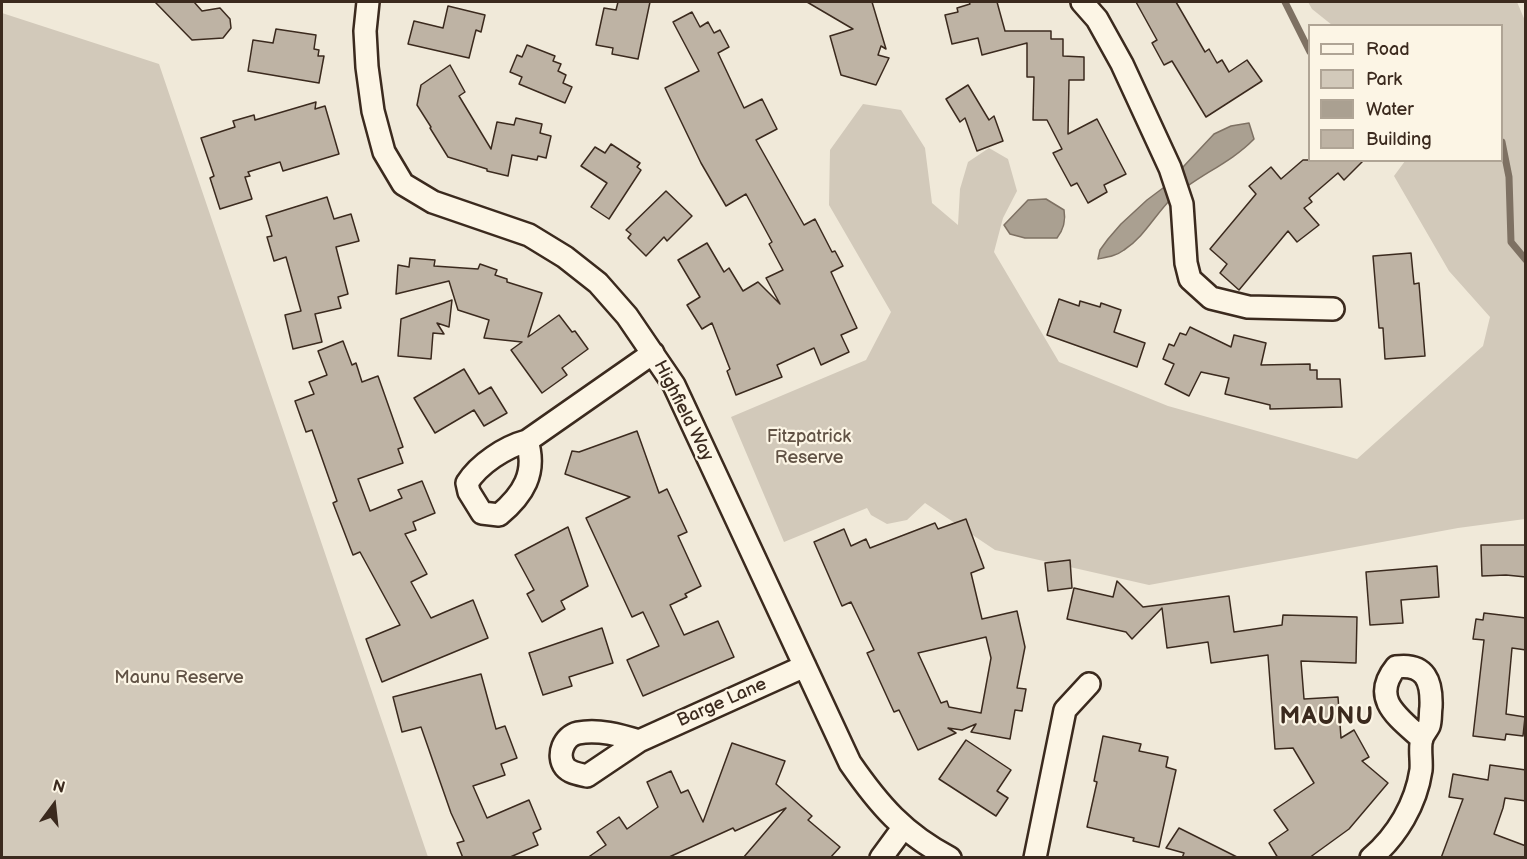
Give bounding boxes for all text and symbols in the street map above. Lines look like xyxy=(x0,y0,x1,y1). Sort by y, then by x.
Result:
legend xyxy=(1308,24,1503,162)
text: Road xyxy=(1366,39,1410,60)
text: Park xyxy=(1366,69,1402,90)
text: Water xyxy=(1366,99,1414,120)
text: Building xyxy=(1366,129,1432,150)
street label: Highfield Way xyxy=(648,357,718,465)
park label: Fitzpatrick Reserve xyxy=(767,426,851,468)
park label: Maunu Reserve xyxy=(114,667,244,689)
street label: Barge Lane xyxy=(674,674,770,732)
district label: MAUNU xyxy=(1280,704,1374,732)
north arrow xyxy=(24,775,84,835)
text: N xyxy=(51,776,67,798)

